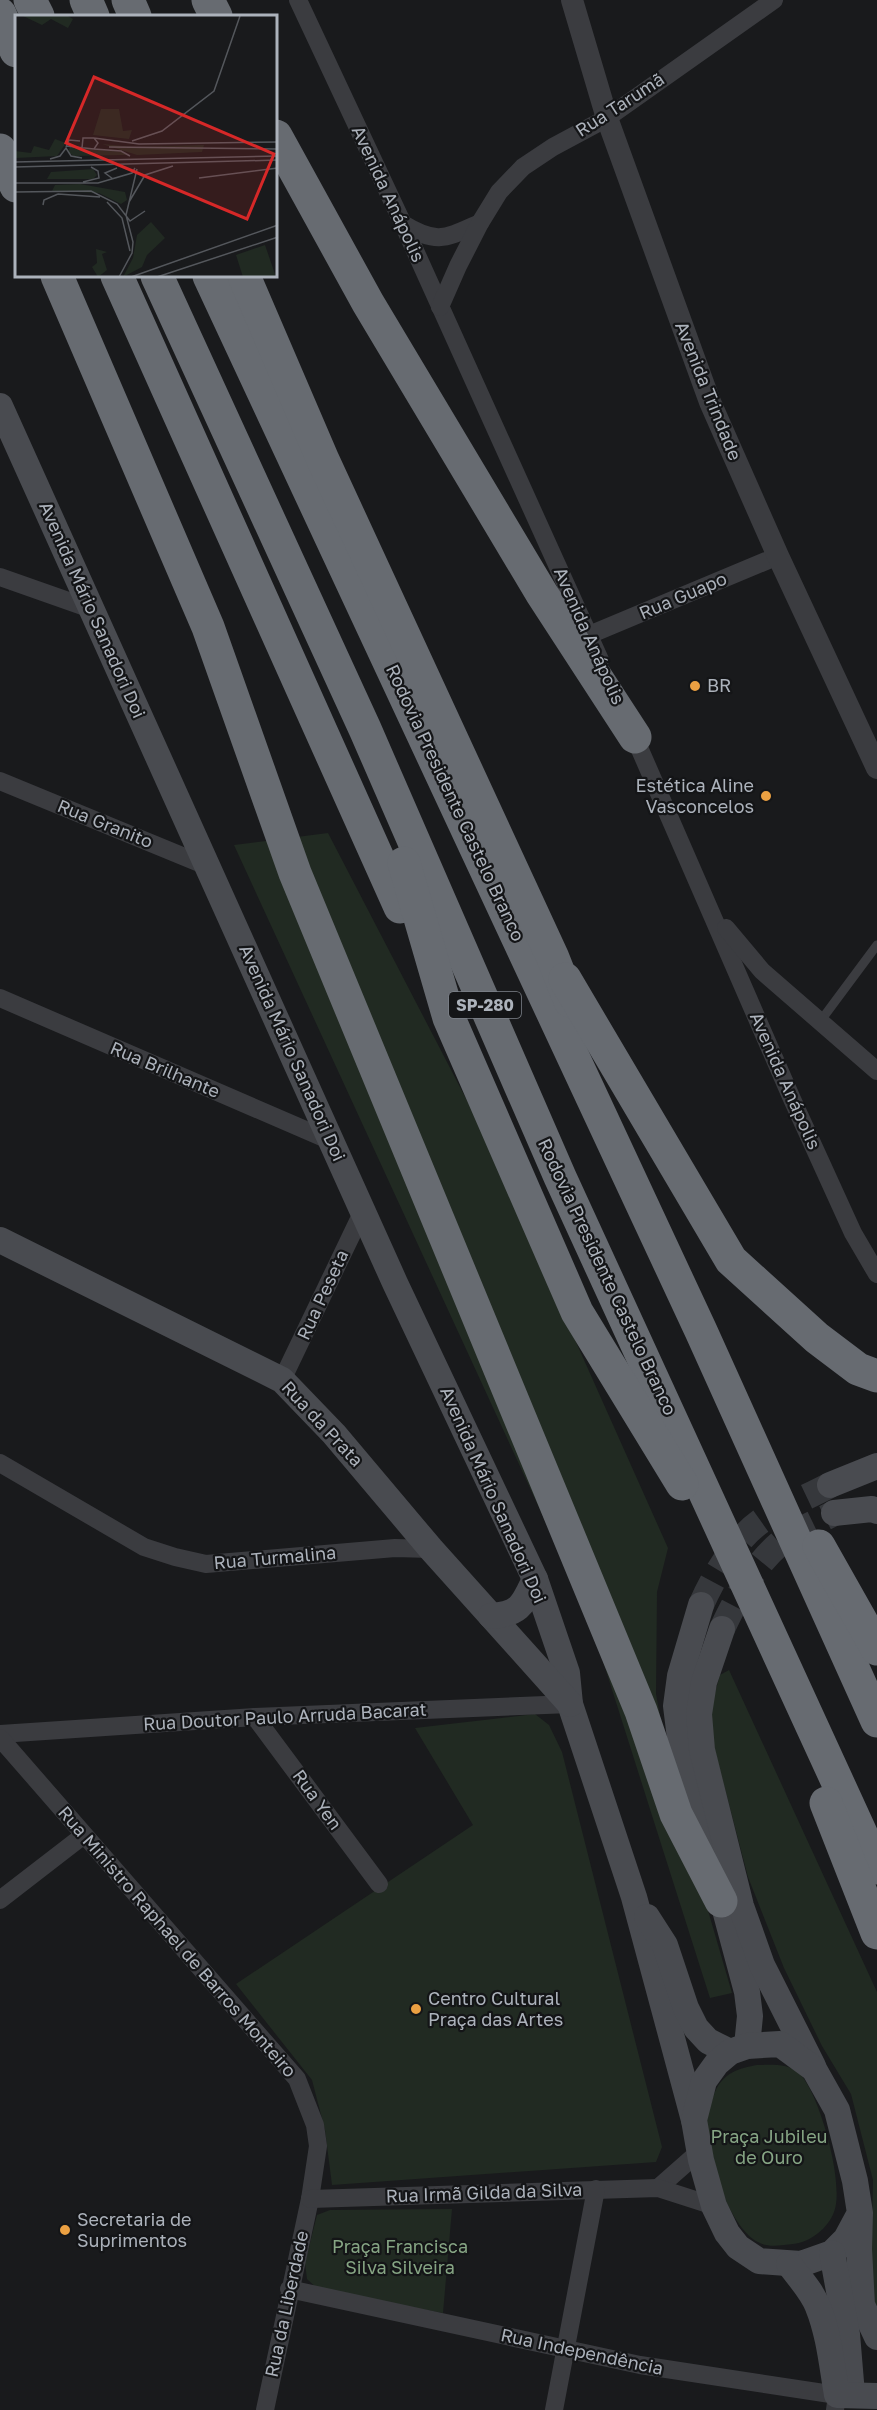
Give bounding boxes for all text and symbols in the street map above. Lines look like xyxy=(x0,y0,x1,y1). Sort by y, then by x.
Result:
inset map xyxy=(15,15,278,278)
street label: Rua Tarumã xyxy=(571,67,668,141)
street label: Avenida Anápolis xyxy=(348,122,430,265)
street label: Avenida Trindade xyxy=(671,318,747,463)
street label: Avenida Mário Sanadori Doi xyxy=(35,498,151,721)
street label: Avenida Anápolis xyxy=(550,563,630,708)
street label: Rua Guapo xyxy=(635,567,730,623)
street label: Rodovia Presidente Castelo Branco xyxy=(382,661,530,945)
place label: BR xyxy=(707,674,731,696)
marker: BR xyxy=(688,679,702,693)
place label: Estética Aline Vasconcelos xyxy=(636,774,754,817)
marker: Estética Aline Vasconcelos xyxy=(759,789,773,803)
street label: Rua Granito xyxy=(54,794,156,852)
street label: Avenida Mário Sanadori Doi xyxy=(235,941,351,1164)
road number: SP-280 xyxy=(449,992,521,1018)
street label: Avenida Anápolis xyxy=(746,1008,826,1153)
street label: Rua Brilhante xyxy=(107,1036,223,1102)
street label: Rodovia Presidente Castelo Branco xyxy=(534,1135,682,1419)
street label: Rua Peseta xyxy=(292,1246,353,1343)
street label: Rua da Prata xyxy=(277,1376,368,1471)
street label: Avenida Mário Sanadori Doi xyxy=(436,1383,552,1606)
street label: Rua Turmalina xyxy=(213,1541,337,1573)
street label: Rua Doutor Paulo Arruda Bacarat xyxy=(143,1698,427,1734)
street label: Rua Yen xyxy=(289,1765,347,1834)
street label: Rua Ministro Raphael de Barros Monteiro xyxy=(54,1801,302,2081)
place label: Centro Cultural Praça das Artes xyxy=(428,1987,563,2030)
marker: Centro Cultural Praça das Artes xyxy=(409,2002,423,2016)
park label: Praça Jubileu de Ouro xyxy=(711,2125,827,2168)
street label: Rua Irmã Gilda da Silva xyxy=(385,2178,583,2206)
place label: Secretaria de Suprimentos xyxy=(77,2208,191,2251)
marker: Secretaria de Suprimentos xyxy=(58,2223,72,2237)
street label: Rua da Liberdade xyxy=(260,2228,312,2379)
park label: Praça Francisca Silva Silveira xyxy=(332,2235,468,2278)
street label: Rua Independência xyxy=(499,2323,666,2379)

